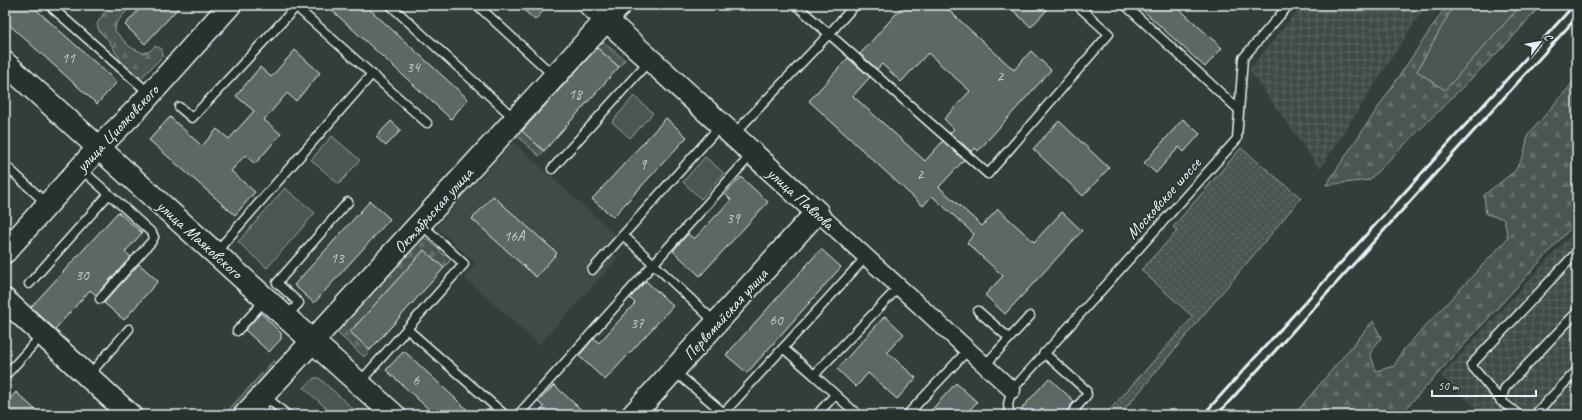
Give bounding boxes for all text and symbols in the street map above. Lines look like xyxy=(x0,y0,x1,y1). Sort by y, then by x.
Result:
north arrow xyxy=(1520,22,1560,62)
text: С xyxy=(1541,31,1557,44)
house number: 11 xyxy=(61,49,76,68)
house number: 34 xyxy=(406,58,421,77)
house number: 2 xyxy=(997,67,1005,86)
street label: улица Циолковского xyxy=(71,79,165,177)
house number: 18 xyxy=(568,85,583,104)
street label: Московское шоссе xyxy=(1121,152,1206,243)
house number: 9 xyxy=(640,155,648,174)
street label: Октябрьская улица xyxy=(389,161,479,258)
street label: улица Павлова xyxy=(762,162,840,235)
house number: 2 xyxy=(917,165,925,184)
street label: улица Маяковского xyxy=(152,195,248,285)
house number: 39 xyxy=(726,209,741,228)
house number: 16А xyxy=(503,227,526,246)
house number: 13 xyxy=(330,249,345,268)
street label: Первомайская улица xyxy=(679,263,773,365)
house number: 30 xyxy=(75,266,90,285)
house number: 60 xyxy=(769,311,784,330)
house number: 37 xyxy=(630,314,645,333)
house number: 6 xyxy=(413,371,421,390)
scale bar xyxy=(1432,372,1536,398)
text: 50 m xyxy=(1438,378,1460,394)

